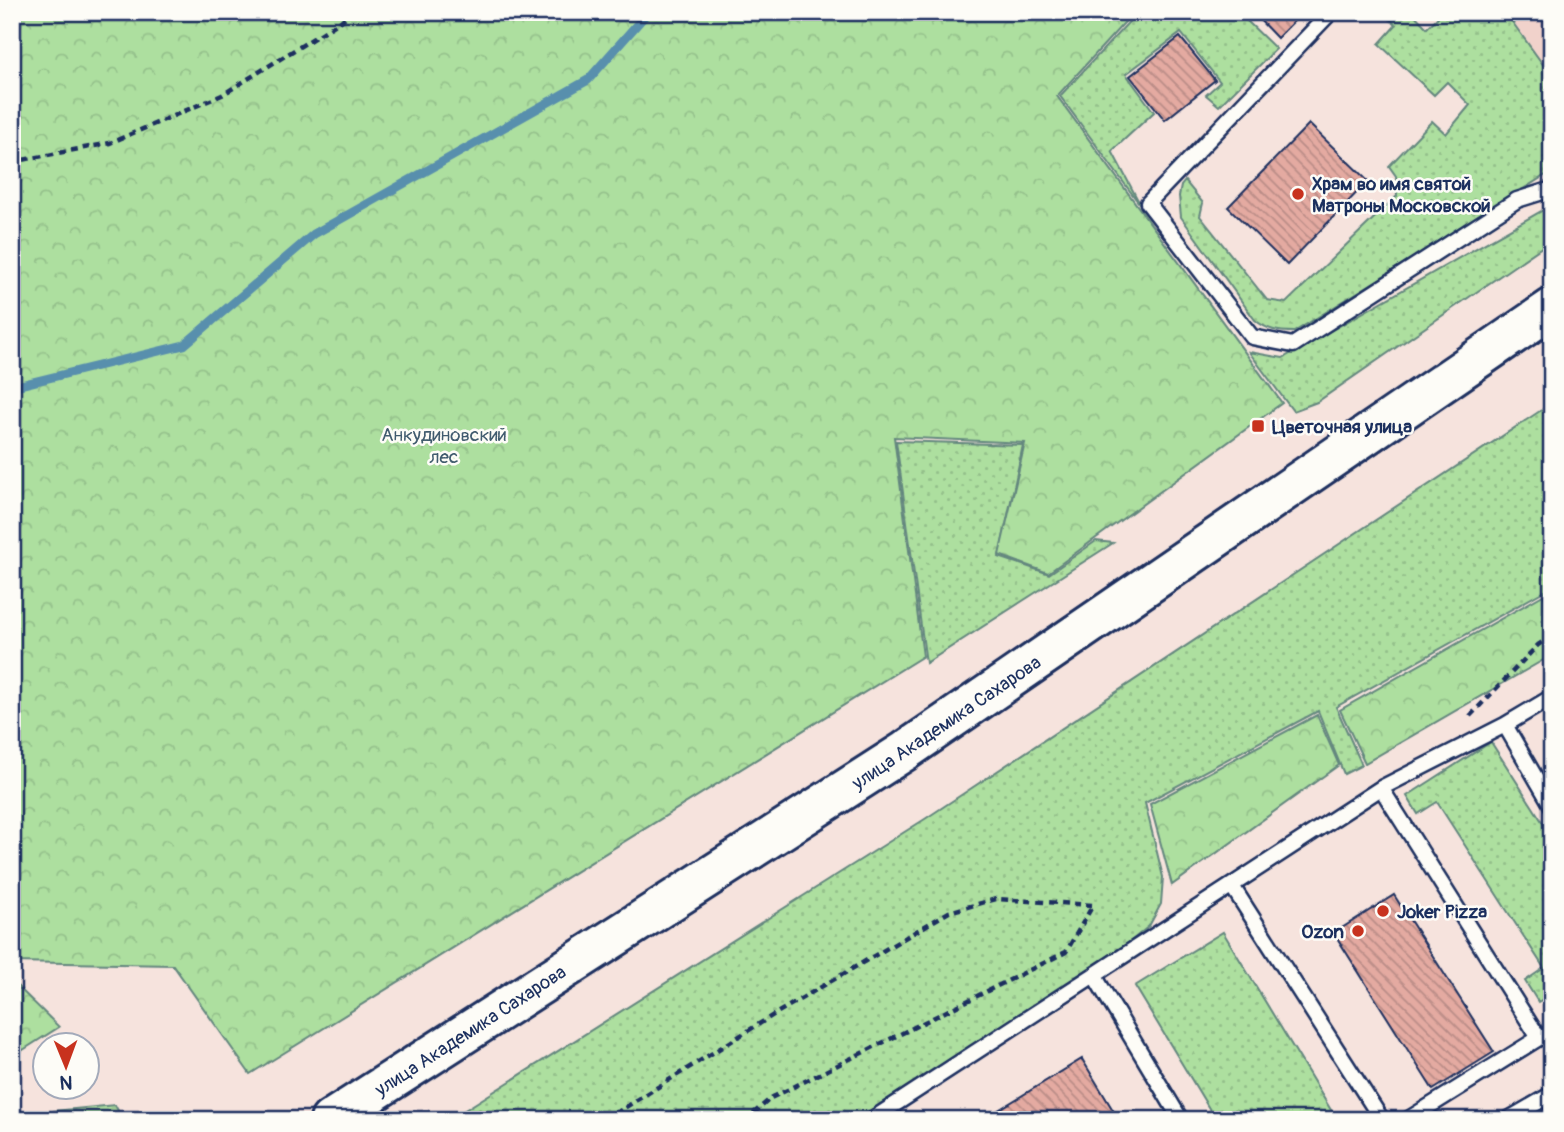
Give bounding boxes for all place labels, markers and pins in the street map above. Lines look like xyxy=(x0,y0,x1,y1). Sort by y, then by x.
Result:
place label: Храм во имя святой Матроны Московской xyxy=(1312,172,1491,218)
marker: Храм во имя святой Матроны Московской xyxy=(1290,186,1306,202)
place label: Цветочная улица xyxy=(1272,415,1412,439)
marker: Цветочная улица xyxy=(1250,418,1266,434)
place label: Joker Pizza xyxy=(1397,900,1487,924)
marker: Joker Pizza xyxy=(1375,903,1391,919)
place label: Ozon xyxy=(1301,920,1344,944)
marker: Ozon xyxy=(1350,923,1366,939)

